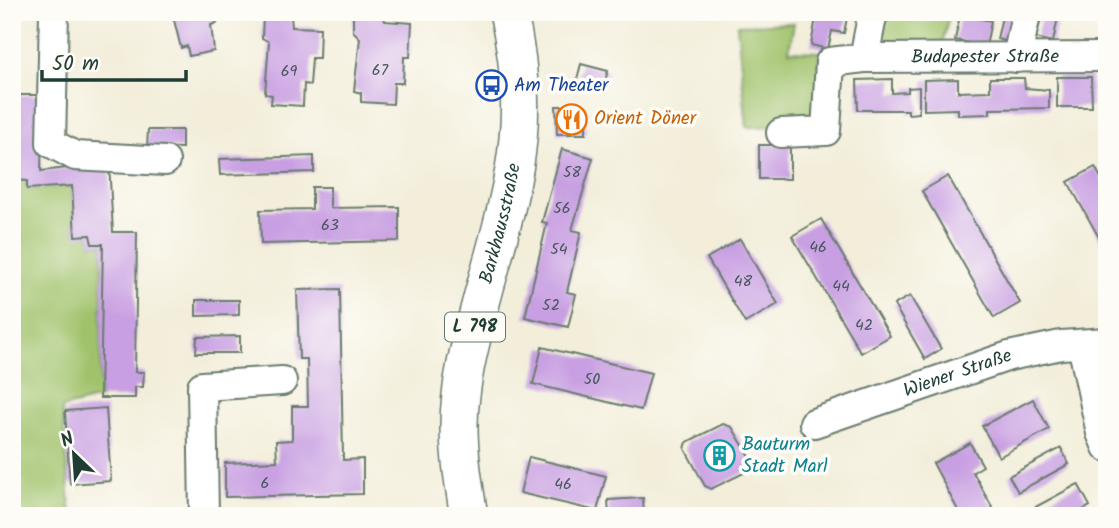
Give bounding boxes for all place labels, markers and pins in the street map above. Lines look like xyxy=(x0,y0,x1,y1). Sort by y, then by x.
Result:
bus stop icon: Am Theater xyxy=(474,69,508,103)
place label: Am Theater xyxy=(514,71,610,101)
restaurant icon: Orient Döner xyxy=(554,102,588,136)
place label: Orient Döner xyxy=(594,104,698,134)
place label: Bauturm Stadt Marl xyxy=(742,430,828,482)
building icon: Bauturm Stadt Marl xyxy=(702,439,736,473)

